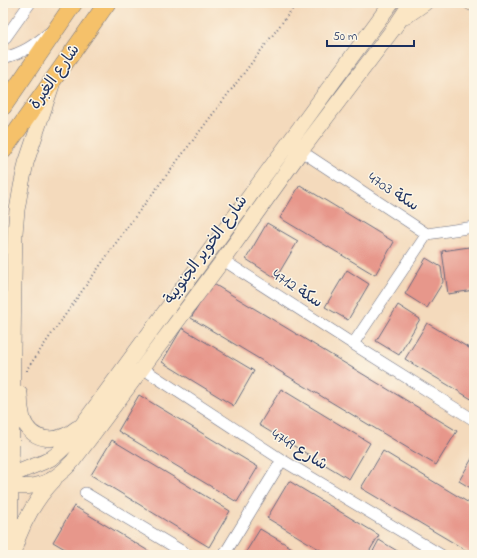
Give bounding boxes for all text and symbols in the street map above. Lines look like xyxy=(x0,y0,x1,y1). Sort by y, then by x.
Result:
scale bar xyxy=(327,22,414,48)
text: 50 m xyxy=(333,28,357,46)
street label: شارع الغبرة xyxy=(24,40,86,114)
street label: 4703 سكة xyxy=(362,166,424,218)
street label: شارع الخوير الجنوبية xyxy=(158,190,254,310)
street label: سكة 4712 xyxy=(267,263,327,315)
street label: 4749 شارع xyxy=(266,423,332,477)

